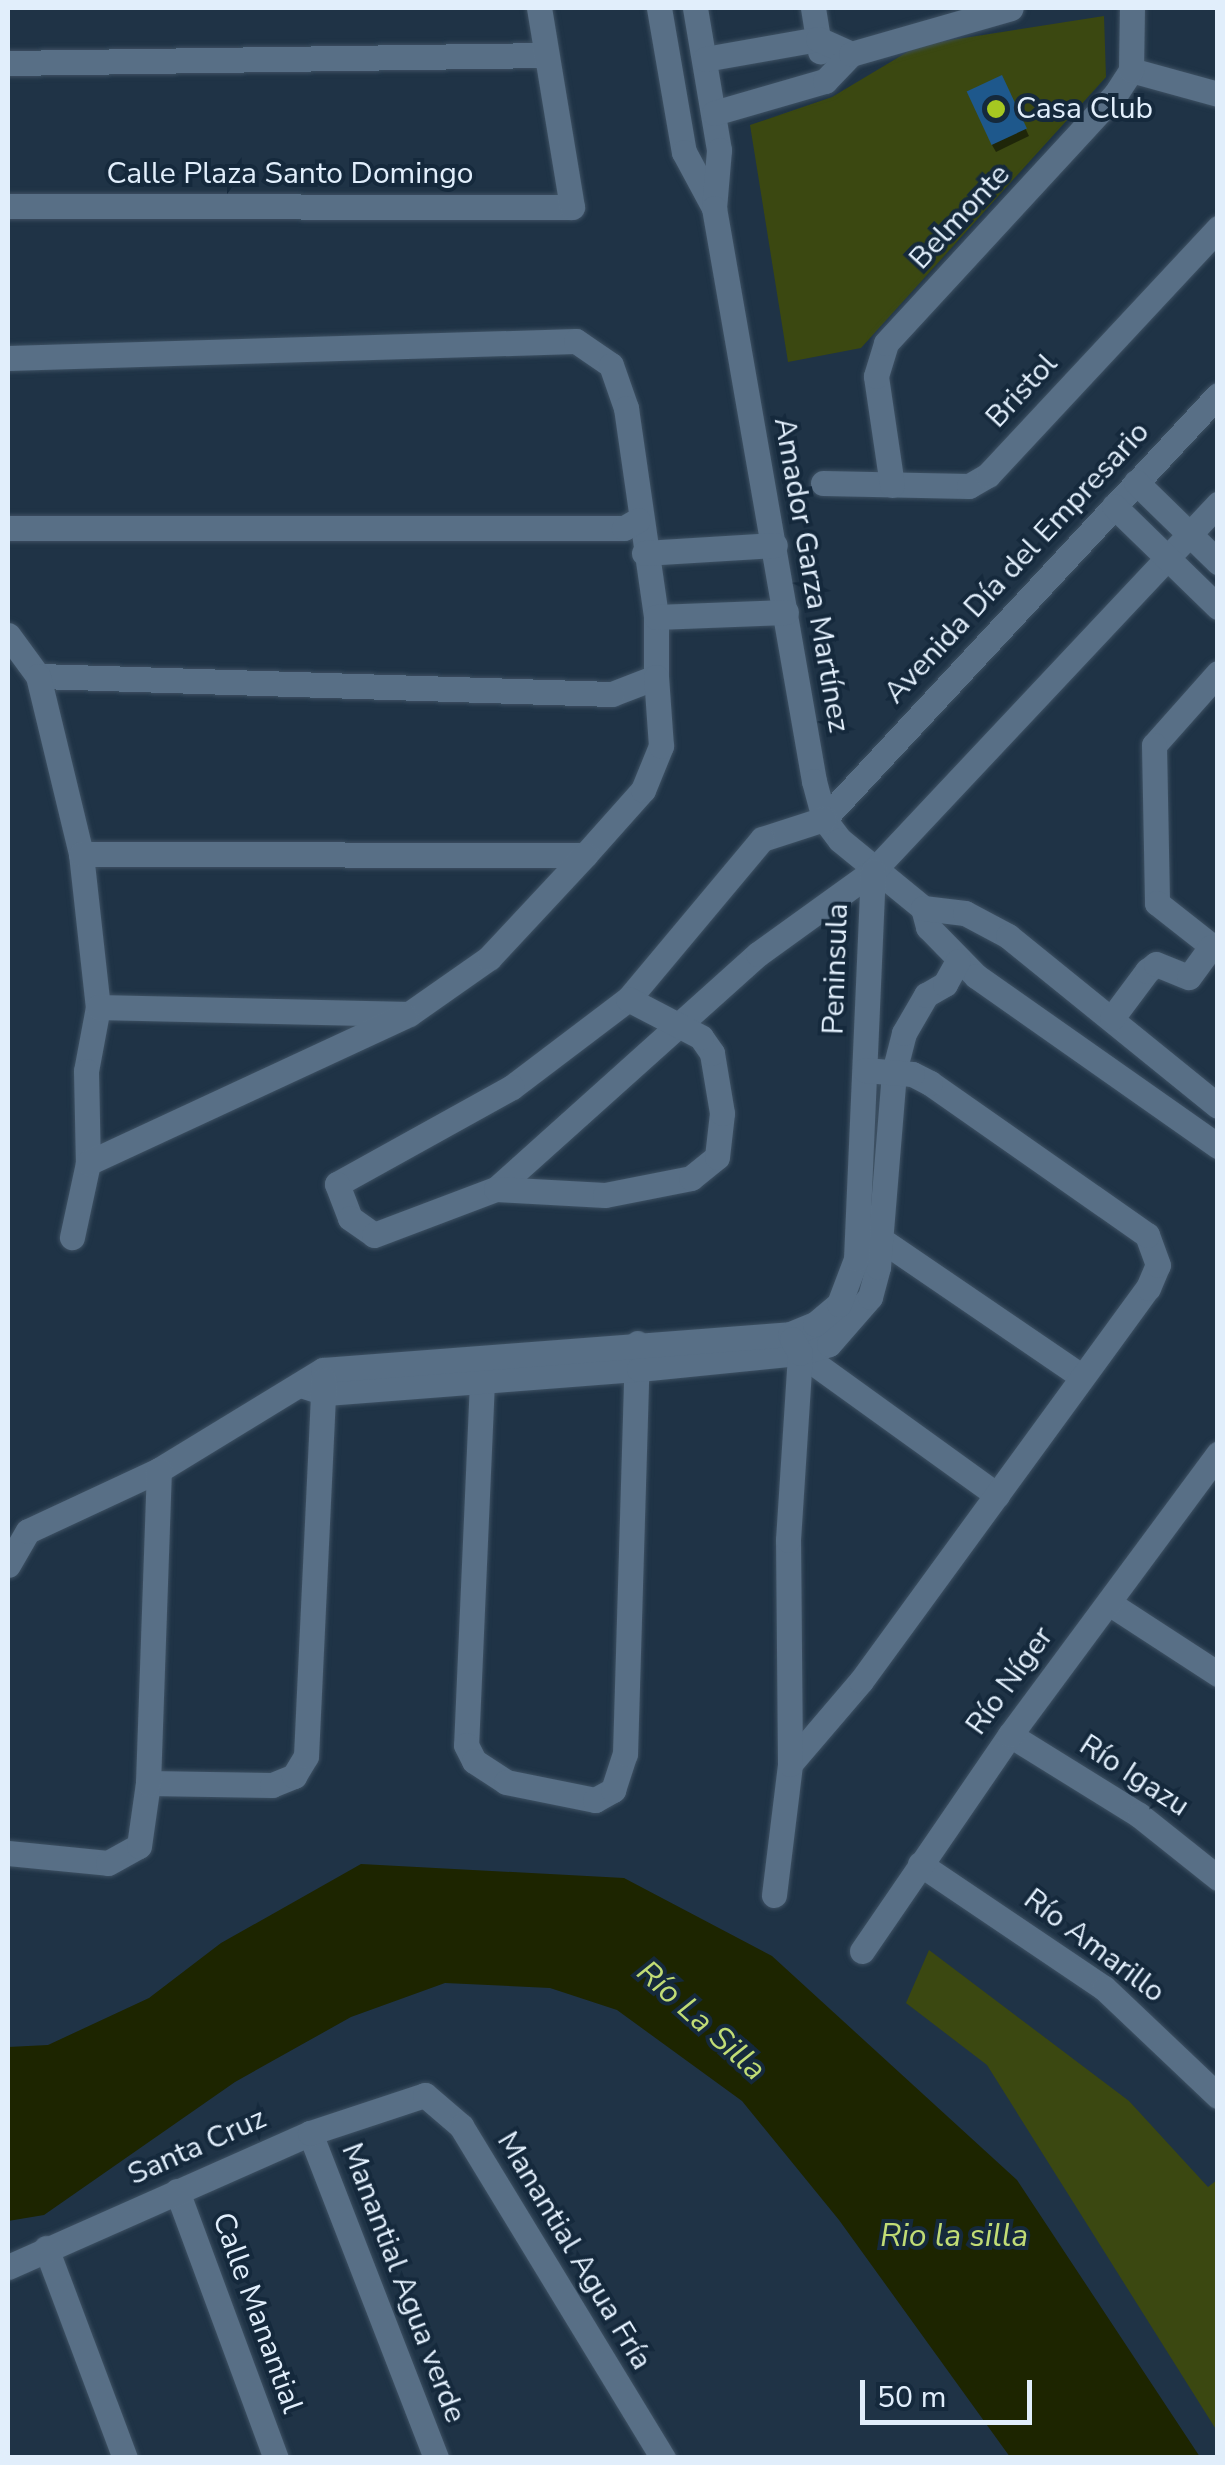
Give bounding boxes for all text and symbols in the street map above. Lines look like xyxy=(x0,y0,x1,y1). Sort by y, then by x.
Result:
place label: Casa Club xyxy=(1016,91,1153,127)
marker: Casa Club xyxy=(985,98,1007,120)
street label: Calle Plaza Santo Domingo xyxy=(106,156,474,192)
street label: Belmonte xyxy=(902,157,1018,277)
street label: Bristol xyxy=(979,346,1065,436)
street label: Amador Garza Martínez xyxy=(766,415,856,735)
street label: Avenida Día del Empresario xyxy=(877,415,1157,711)
street label: Peninsula xyxy=(816,903,856,1035)
street label: Río Níger xyxy=(959,1620,1061,1742)
street label: Río Igazu xyxy=(1072,1727,1196,1825)
street label: Río Amarillo xyxy=(1017,1881,1171,2011)
water label: Río La Silla xyxy=(629,1953,773,2089)
street label: Santa Cruz xyxy=(122,2101,272,2193)
street label: Manantial Agua Fría xyxy=(489,2126,659,2376)
street label: Manantial Agua verde xyxy=(333,2138,473,2428)
street label: Calle Manantial xyxy=(204,2208,310,2418)
water label: Rio la silla xyxy=(880,2217,1028,2255)
scale bar xyxy=(865,2360,1038,2422)
text: 50 m xyxy=(877,2377,946,2418)

